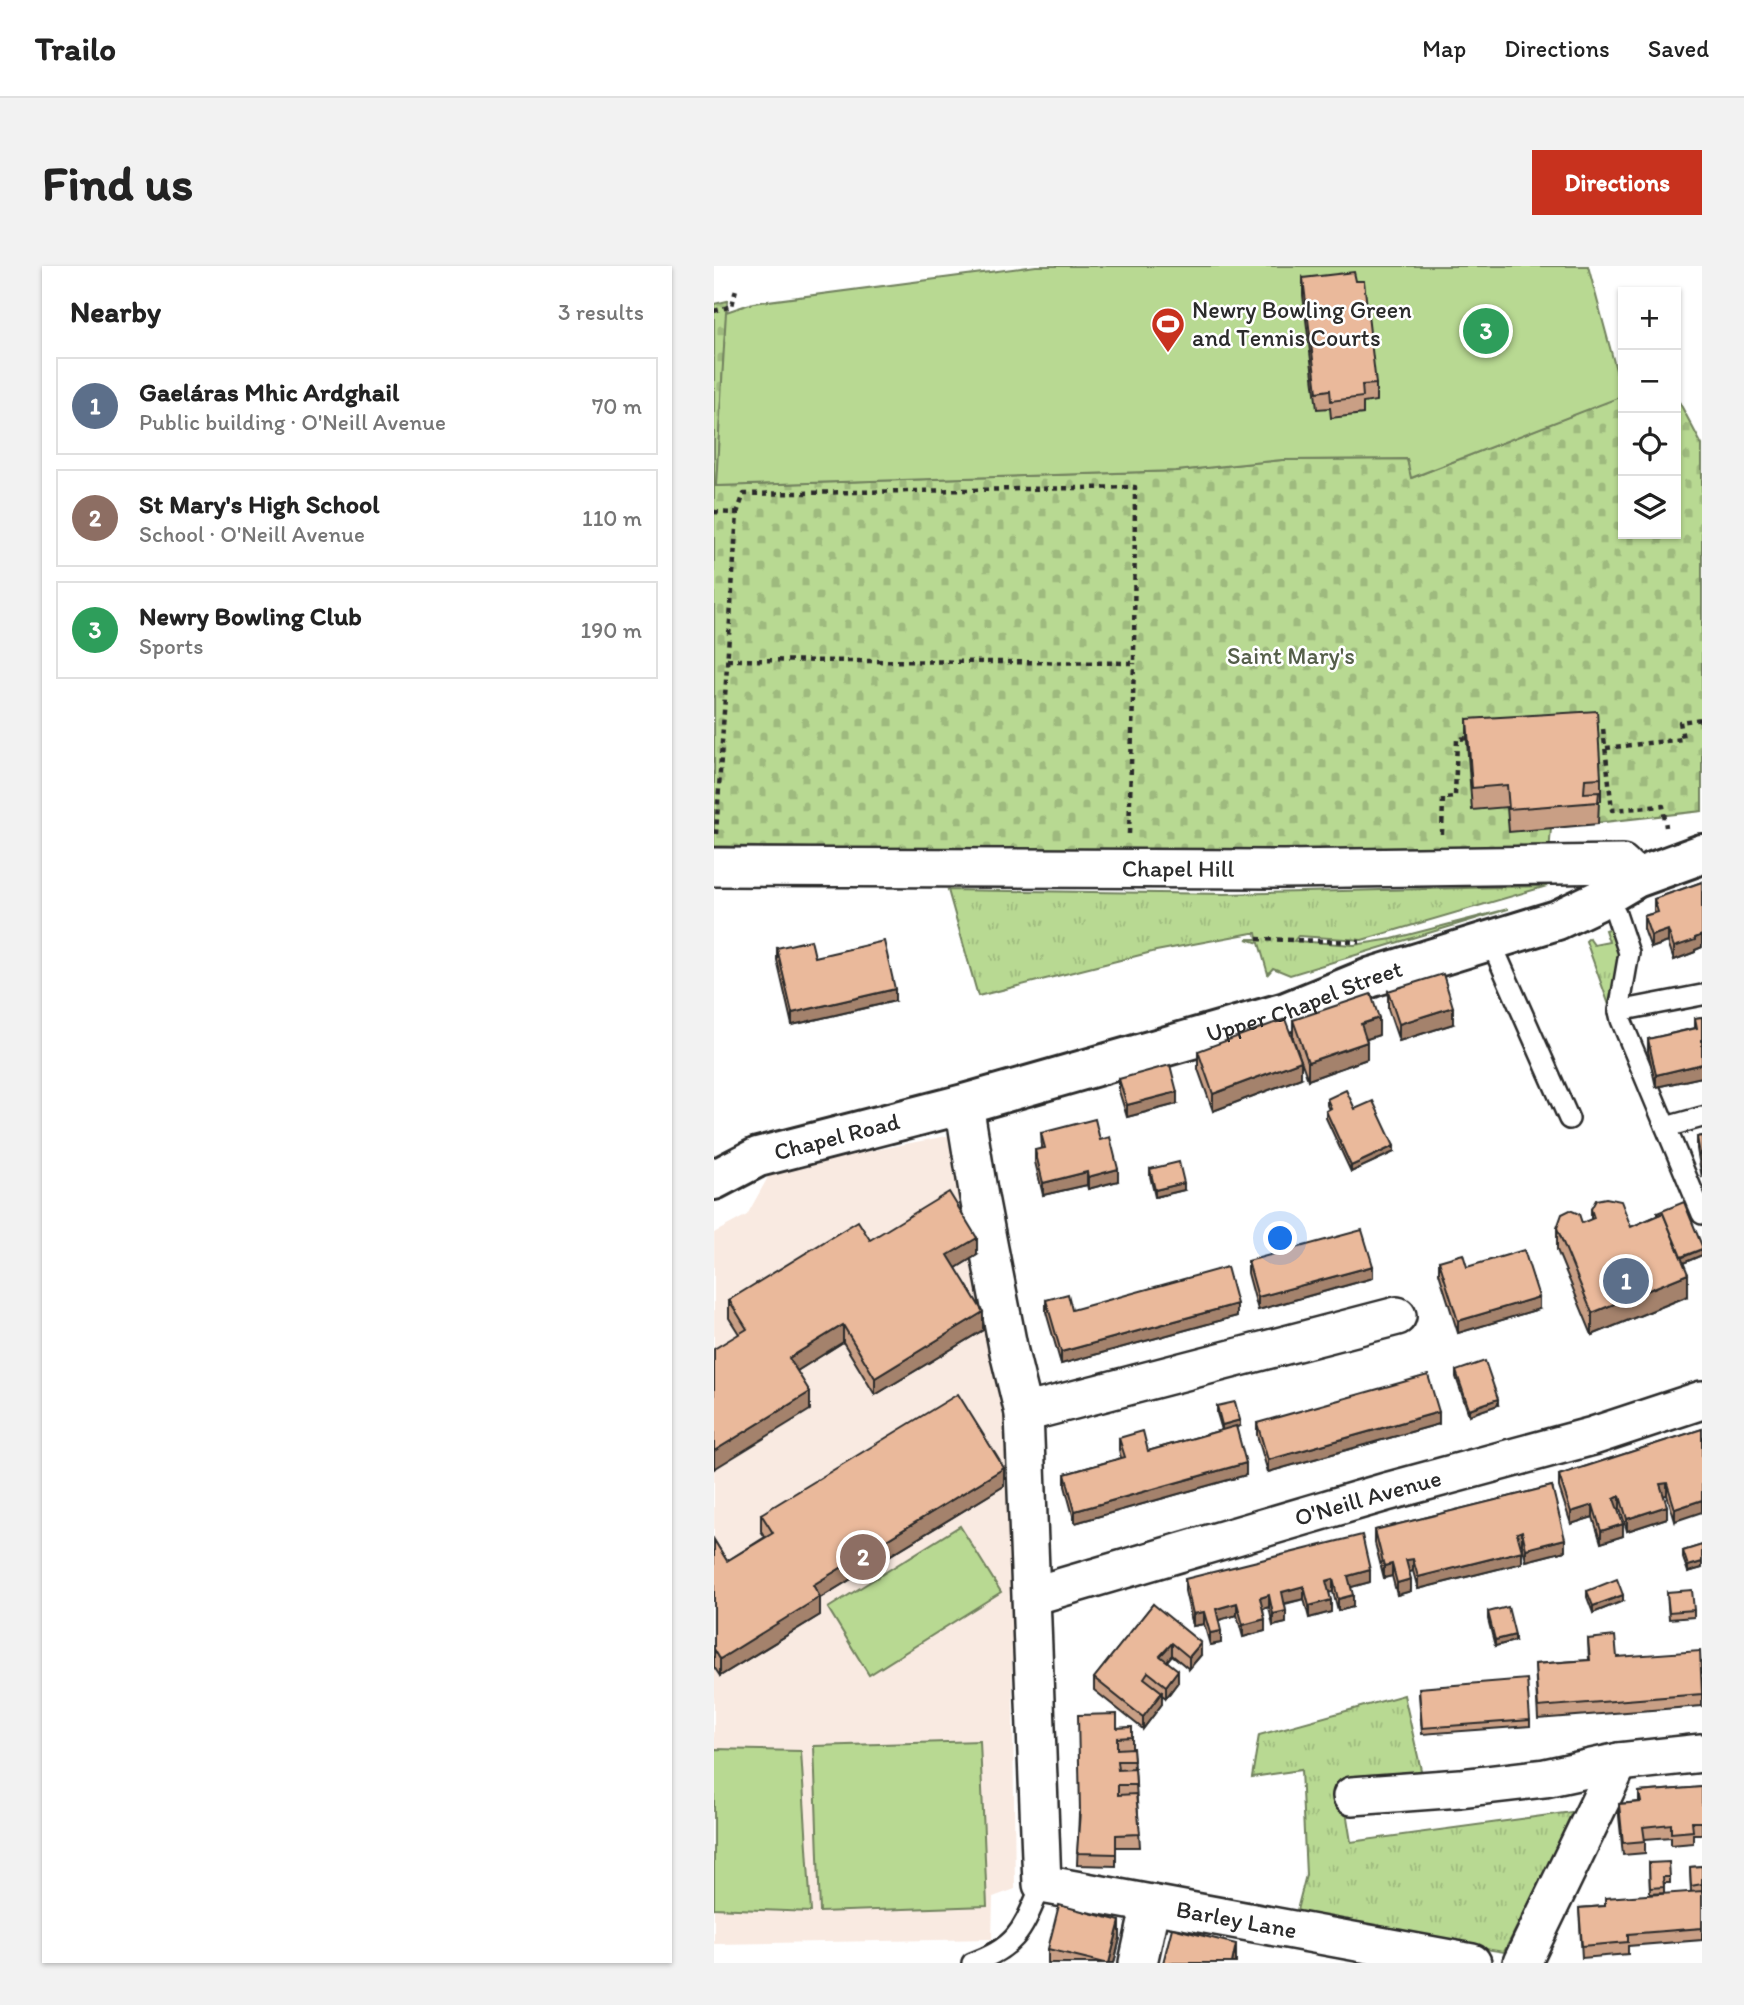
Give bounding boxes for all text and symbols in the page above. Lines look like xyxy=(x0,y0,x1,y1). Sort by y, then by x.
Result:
text: Trailo xyxy=(35,29,116,68)
text: Map xyxy=(1422,34,1466,63)
text: Directions xyxy=(1504,34,1610,63)
text: Saved xyxy=(1648,34,1709,63)
button: Directions xyxy=(1532,150,1702,215)
text: Find us xyxy=(42,153,193,212)
map controls xyxy=(1618,287,1681,539)
button: + xyxy=(1618,287,1681,350)
text: Nearby xyxy=(70,293,161,330)
place label: Newry Bowling Green and Tennis Courts xyxy=(1192,295,1412,352)
text: 3 results xyxy=(558,298,644,326)
sports icon: Newry Bowling Green and Tennis Courts xyxy=(1149,305,1187,354)
pin: 3 xyxy=(1463,305,1509,357)
button: − xyxy=(1618,350,1681,413)
text: Gaeláras Mhic Ardghail xyxy=(139,376,399,408)
text: 1 xyxy=(90,392,100,420)
text: 70 m xyxy=(592,392,642,420)
text: Public building · O'Neill Avenue xyxy=(139,408,446,436)
button: locate xyxy=(1618,413,1681,476)
button: layers xyxy=(1618,476,1681,539)
text: St Mary's High School xyxy=(139,488,380,520)
text: 2 xyxy=(89,504,101,532)
text: 110 m xyxy=(582,504,642,532)
text: School · O'Neill Avenue xyxy=(139,520,365,548)
text: Newry Bowling Club xyxy=(139,600,362,632)
text: 3 xyxy=(89,616,101,644)
text: 190 m xyxy=(581,616,642,644)
text: Sports xyxy=(139,632,203,660)
park label: Saint Mary's xyxy=(1227,641,1355,670)
street label: Chapel Hill xyxy=(1122,853,1235,883)
street label: Upper Chapel Street xyxy=(1203,954,1406,1048)
street label: Chapel Road xyxy=(771,1106,903,1166)
your location xyxy=(1263,1221,1297,1255)
pin: 1 xyxy=(1603,1255,1649,1307)
street label: O'Neill Avenue xyxy=(1291,1463,1444,1532)
pin: 2 xyxy=(840,1531,886,1583)
street label: Barley Lane xyxy=(1174,1894,1299,1945)

